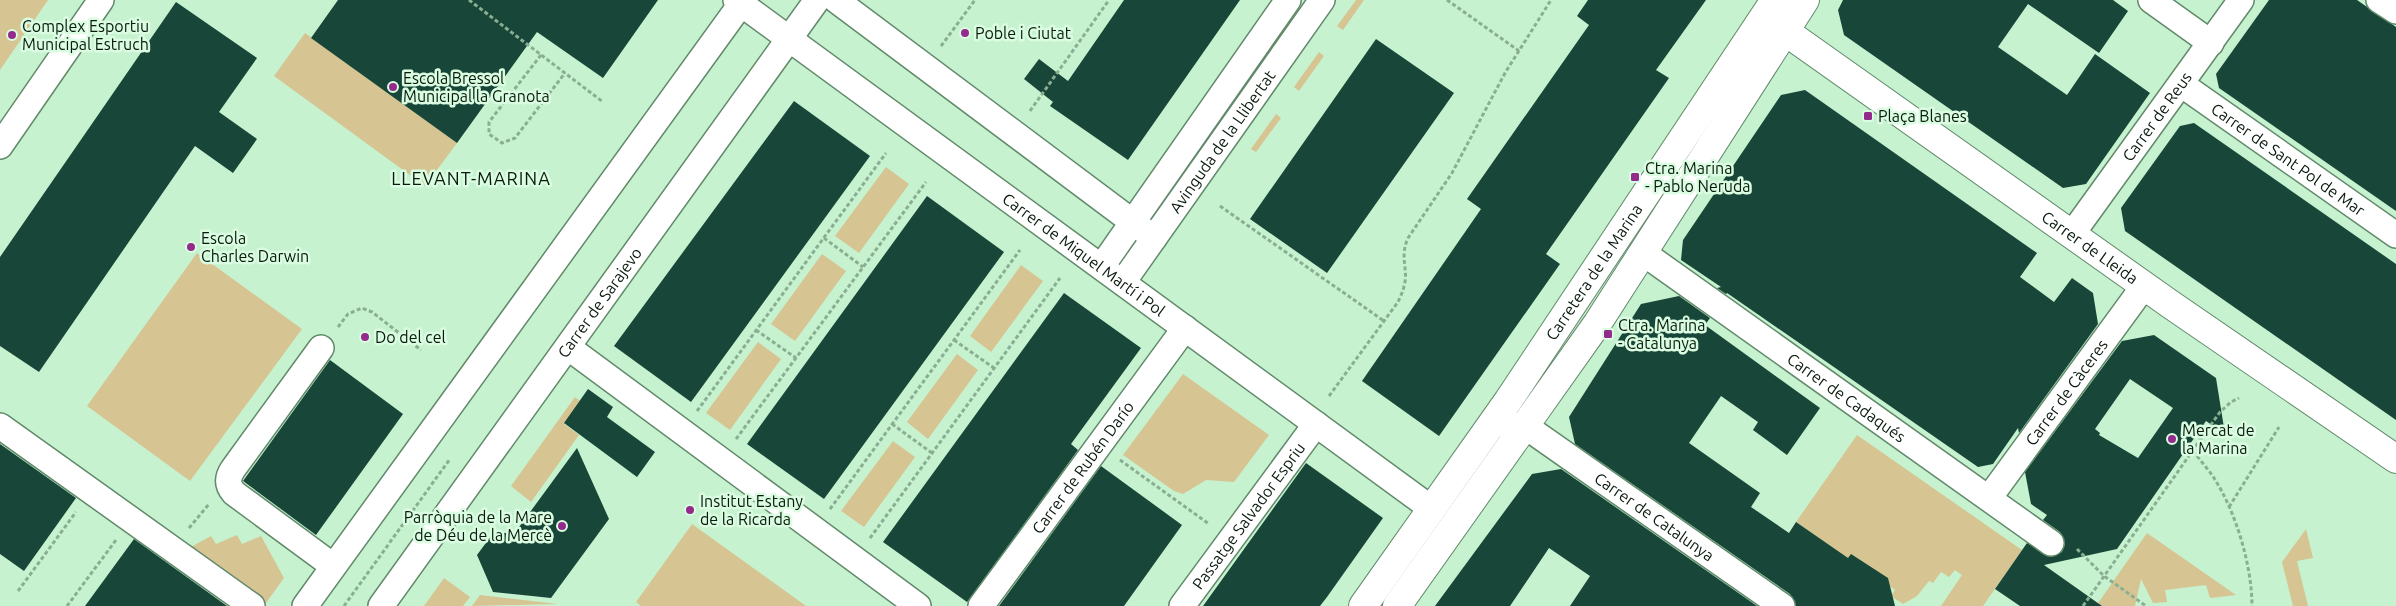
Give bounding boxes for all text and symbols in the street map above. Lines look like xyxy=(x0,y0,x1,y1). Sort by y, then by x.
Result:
place label: Complex Esportiu Municipal Estruch xyxy=(22,17,149,53)
place label: Poble i Ciutat xyxy=(975,24,1072,42)
marker: Poble i Ciutat xyxy=(959,27,971,39)
marker: Complex Esportiu Municipal Estruch xyxy=(6,29,18,41)
street label: Avinguda de la Llibertat xyxy=(1166,66,1279,216)
street label: Carrer de Reus xyxy=(2119,68,2195,165)
place label: Escola Bressol Municipal la Granota xyxy=(403,69,550,105)
marker: Escola Bressol Municipal la Granota xyxy=(387,81,399,93)
street label: Carrer de Sant Pol de Mar xyxy=(2208,99,2368,219)
place label: Plaça Blanes xyxy=(1878,107,1967,125)
marker: Plaça Blanes xyxy=(1862,110,1874,122)
place label: Ctra. Marina - Pablo Neruda xyxy=(1645,159,1751,195)
district label: LLEVANT-MARINA xyxy=(391,168,551,188)
marker: Ctra. Marina - Pablo Neruda xyxy=(1629,171,1641,183)
street label: Carrer de Miquel Martí i Pol xyxy=(999,189,1168,320)
street label: Carretera de la Marina xyxy=(1542,201,1646,343)
street label: Carrer de Lleida xyxy=(2039,207,2142,287)
place label: Escola Charles Darwin xyxy=(201,229,309,265)
marker: Escola Charles Darwin xyxy=(185,241,197,253)
street label: Carrer de Sarajevo xyxy=(554,244,645,361)
place label: Ctra. Marina - Catalunya xyxy=(1618,316,1705,352)
place label: Do del cel xyxy=(375,328,446,346)
marker: Ctra. Marina - Catalunya xyxy=(1602,328,1614,340)
marker: Do del cel xyxy=(359,331,371,343)
street label: Carrer de Càceres xyxy=(2022,336,2111,449)
street label: Carrer de Cadaqués xyxy=(1784,349,1909,446)
street label: Carrer de Rubén Darío xyxy=(1028,398,1137,537)
place label: Mercat de la Marina xyxy=(2182,421,2255,457)
marker: Mercat de la Marina xyxy=(2166,433,2178,445)
street label: Passatge Salvador Espriu xyxy=(1189,439,1308,593)
street label: Carrer de Catalunya xyxy=(1591,469,1718,565)
place label: Institut Estany de la Ricarda xyxy=(700,492,803,528)
marker: Institut Estany de la Ricarda xyxy=(684,504,696,516)
place label: Parròquia de la Mare de Déu de la Mercè xyxy=(404,508,552,544)
marker: Parròquia de la Mare de Déu de la Mercè xyxy=(556,520,568,532)

